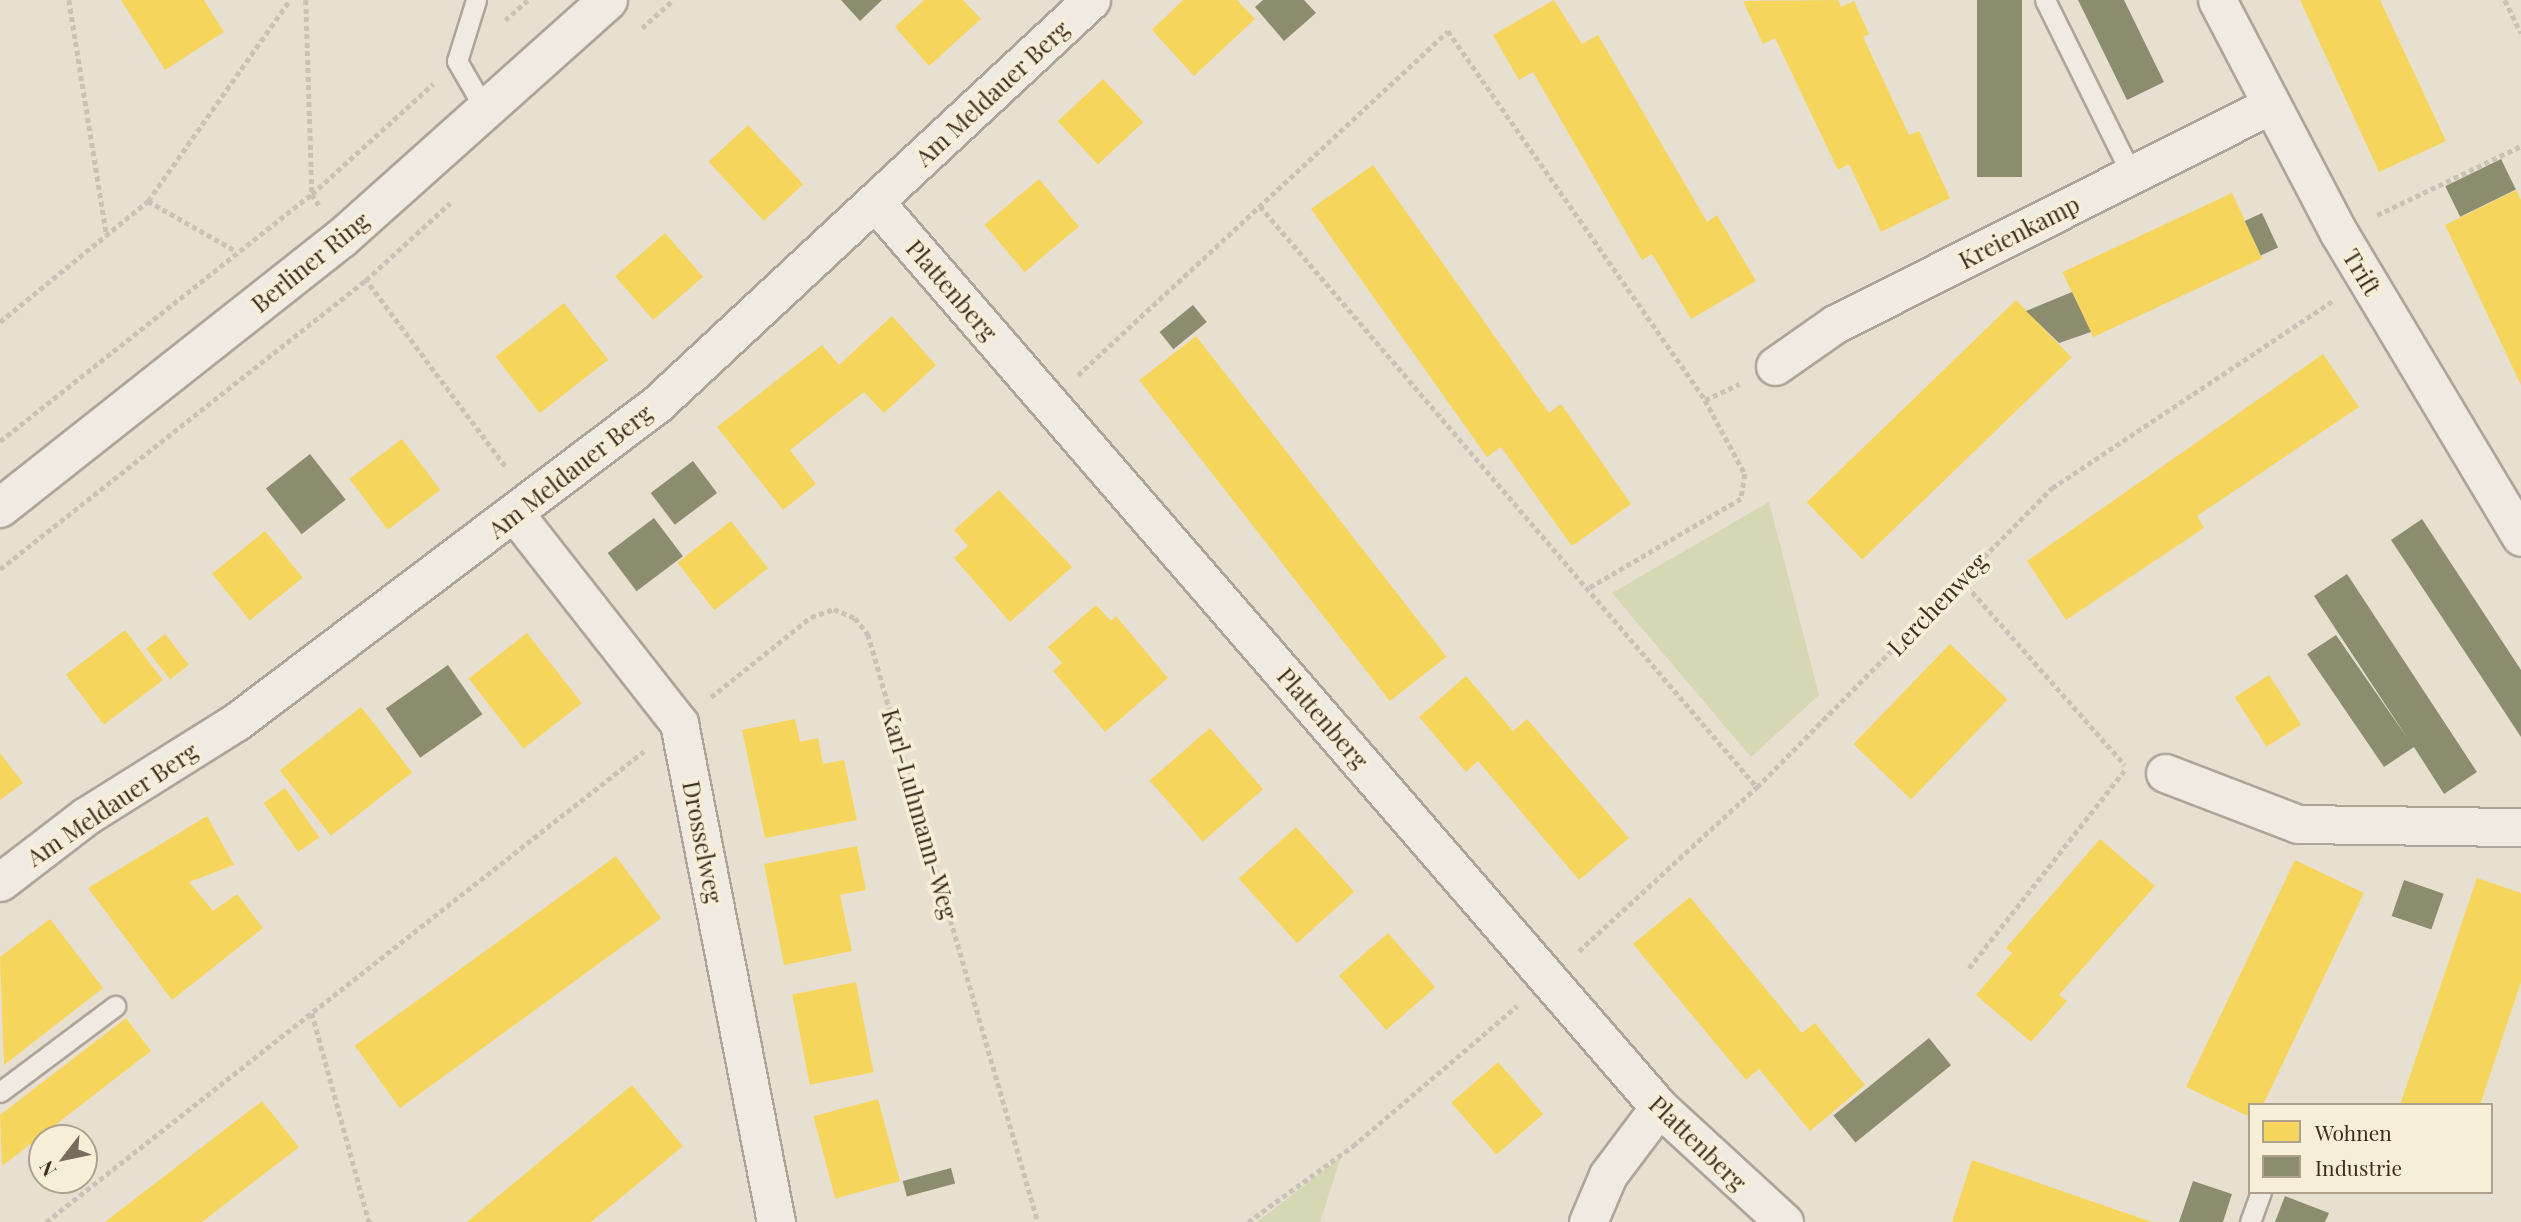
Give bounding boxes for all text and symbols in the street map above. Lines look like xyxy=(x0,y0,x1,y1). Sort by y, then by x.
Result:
street label: Am Meldauer Berg xyxy=(909,14,1075,172)
street label: Kreienkamp xyxy=(1954,189,2084,275)
street label: Berliner Ring xyxy=(245,206,375,318)
street label: Plattenberg xyxy=(900,234,1004,346)
street label: Trift xyxy=(2337,244,2387,300)
street label: Am Meldauer Berg xyxy=(482,398,658,544)
street label: Lerchenweg xyxy=(1881,547,1993,661)
street label: Plattenberg xyxy=(1271,662,1375,774)
street label: Karl-Luhmann-Weg xyxy=(876,706,964,922)
street label: Am Meldauer Berg xyxy=(21,736,203,872)
street label: Drosselweg xyxy=(677,778,729,906)
street label: Plattenberg xyxy=(1643,1090,1753,1196)
legend xyxy=(2248,1103,2493,1194)
text: Wohnen xyxy=(2315,1118,2392,1146)
north arrow xyxy=(28,1124,98,1194)
text: Industrie xyxy=(2315,1153,2402,1181)
text: N xyxy=(32,1156,62,1182)

